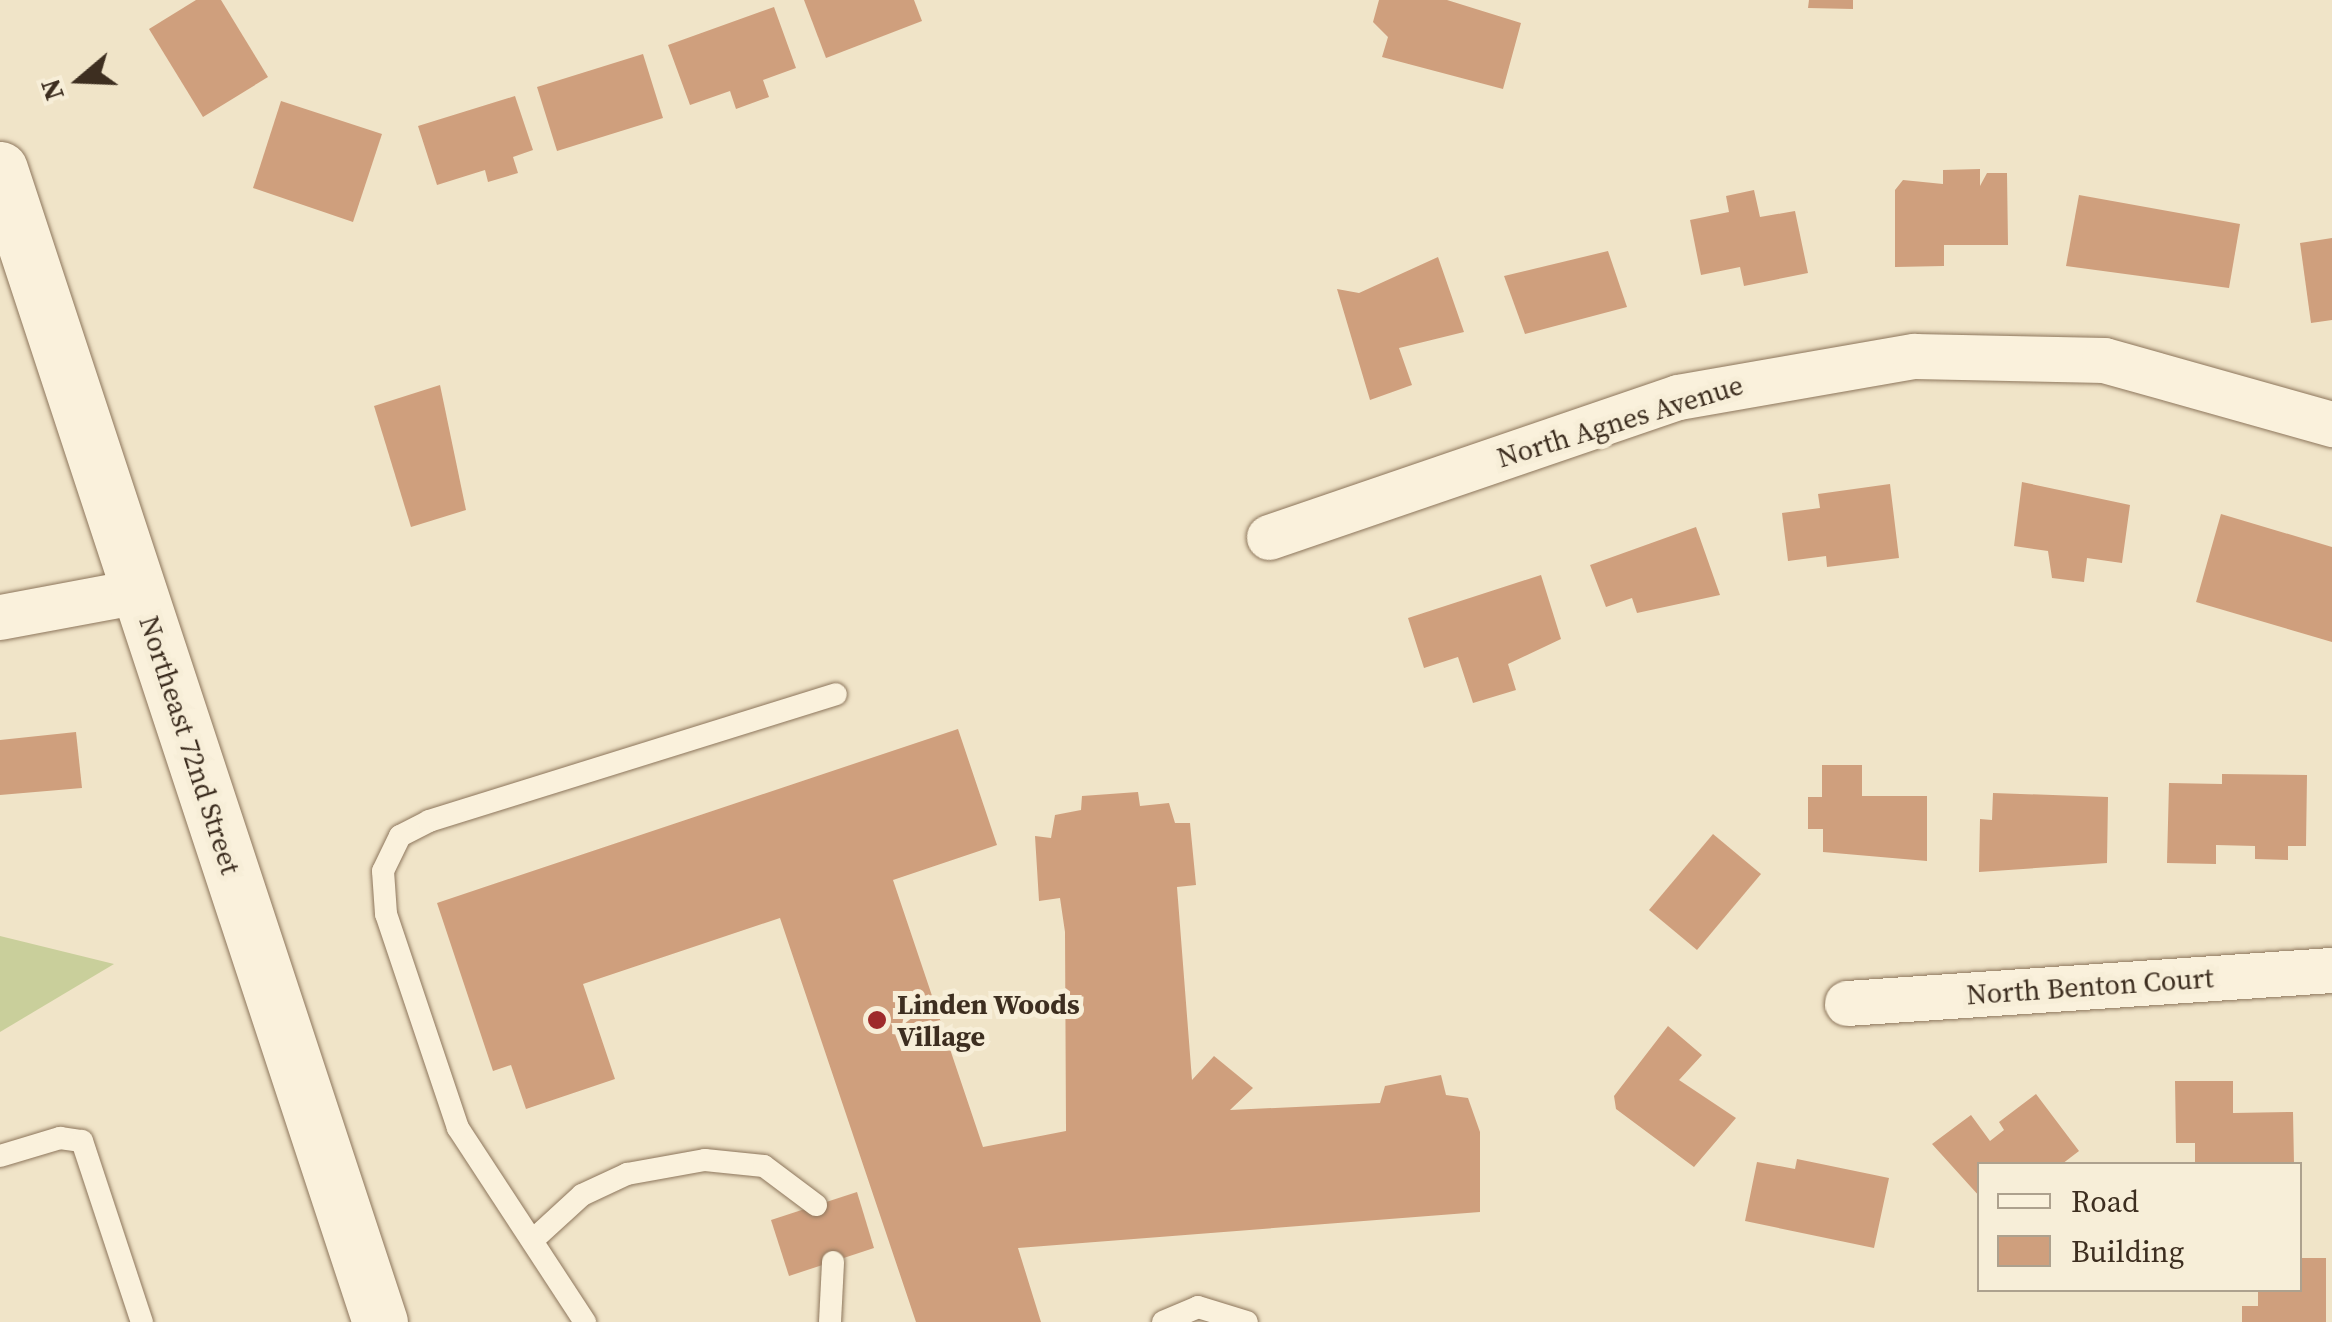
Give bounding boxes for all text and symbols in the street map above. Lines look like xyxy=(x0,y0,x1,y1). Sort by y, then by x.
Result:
north arrow xyxy=(30,30,130,130)
text: N xyxy=(30,74,73,106)
street label: North Agnes Avenue xyxy=(1493,368,1747,474)
street label: Northeast 72nd Street xyxy=(132,612,248,878)
street label: North Benton Court xyxy=(1965,961,2215,1011)
place label: Linden Woods Village xyxy=(897,987,1080,1053)
marker: Linden Woods Village xyxy=(866,1009,888,1031)
legend xyxy=(1977,1162,2302,1292)
text: Road xyxy=(2071,1181,2139,1222)
text: Building xyxy=(2071,1231,2184,1272)

